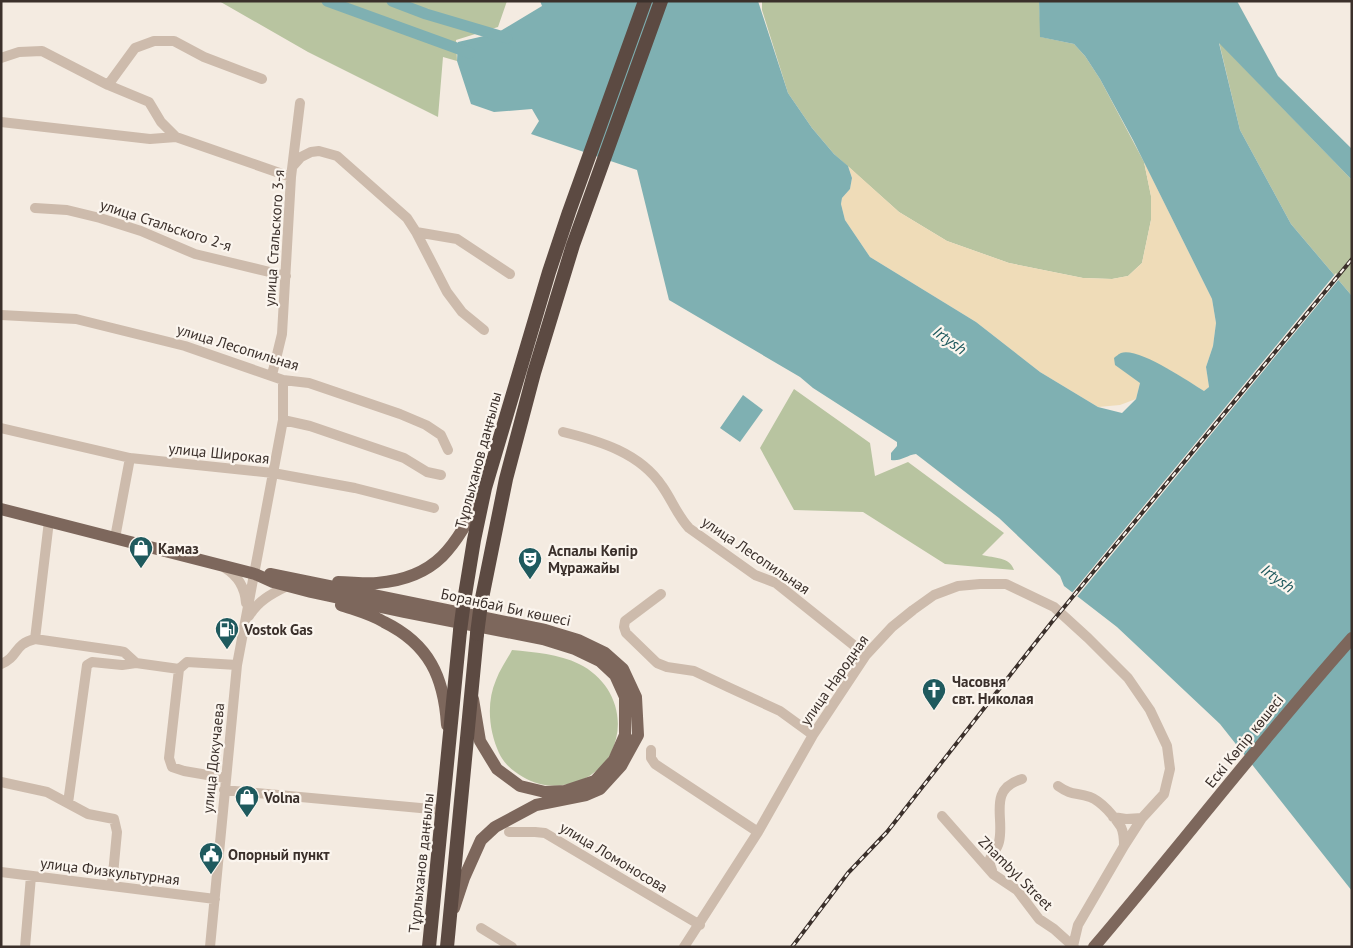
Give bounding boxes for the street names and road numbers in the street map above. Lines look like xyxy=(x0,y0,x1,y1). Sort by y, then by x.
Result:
street label: улица Стальского 3-я xyxy=(260,169,288,307)
street label: улица Стальского 2-я xyxy=(98,195,234,255)
street label: улица Лесопильная xyxy=(175,319,301,375)
street label: Тұрлыханов даңғылы xyxy=(451,390,505,530)
street label: улица Широкая xyxy=(168,438,270,468)
street label: улица Лесопильная xyxy=(698,512,814,598)
street label: Боранбай Би көшесі xyxy=(439,584,573,630)
street label: улица Народная xyxy=(796,631,872,729)
street label: Ескі Көпір көшесі xyxy=(1201,690,1287,792)
street label: улица Докучаева xyxy=(198,702,228,814)
street label: Тұрлыханов даңғылы xyxy=(404,792,438,934)
street label: улица Ломоносова xyxy=(557,817,671,897)
street label: Zhambyl Street xyxy=(975,832,1057,914)
street label: улица Физкультурная xyxy=(39,853,181,889)

